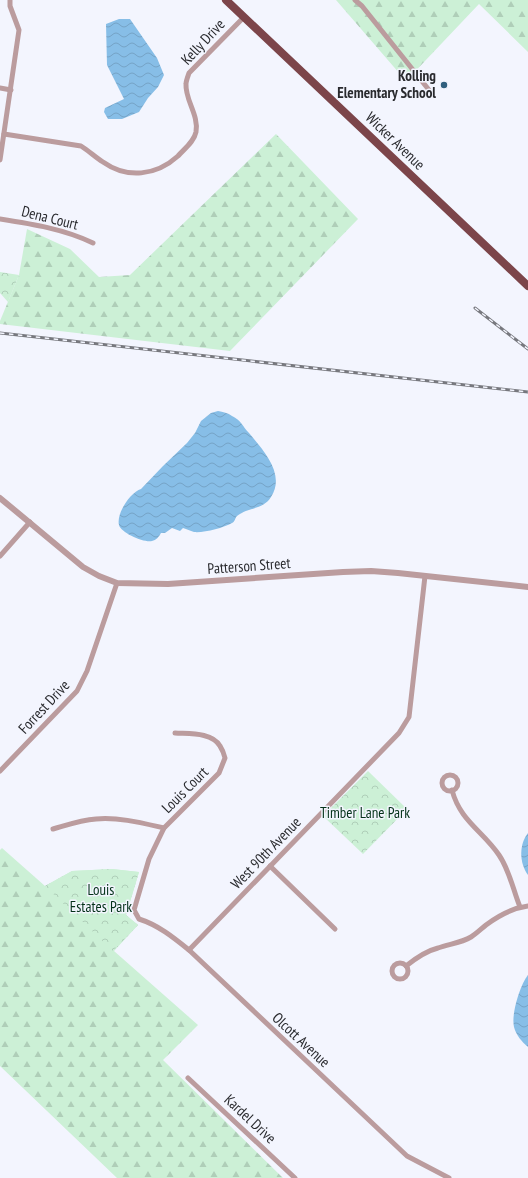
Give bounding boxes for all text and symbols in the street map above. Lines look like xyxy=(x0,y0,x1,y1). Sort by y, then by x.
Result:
street label: Kelly Drive xyxy=(177,15,229,68)
place label: Kolling Elementary School xyxy=(337,66,436,102)
marker: Kolling Elementary School xyxy=(439,80,449,90)
street label: Wicker Avenue xyxy=(362,108,429,174)
street label: Dena Court xyxy=(20,201,80,234)
street label: Patterson Street xyxy=(207,553,291,578)
street label: Forrest Drive xyxy=(14,676,73,738)
street label: Louis Court xyxy=(157,762,212,817)
park label: Timber Lane Park xyxy=(320,803,410,822)
street label: West 90th Avenue xyxy=(226,813,305,893)
park label: Louis Estates Park xyxy=(70,880,132,916)
street label: Olcott Avenue xyxy=(268,1008,334,1071)
street label: Kardel Drive xyxy=(221,1090,280,1147)

